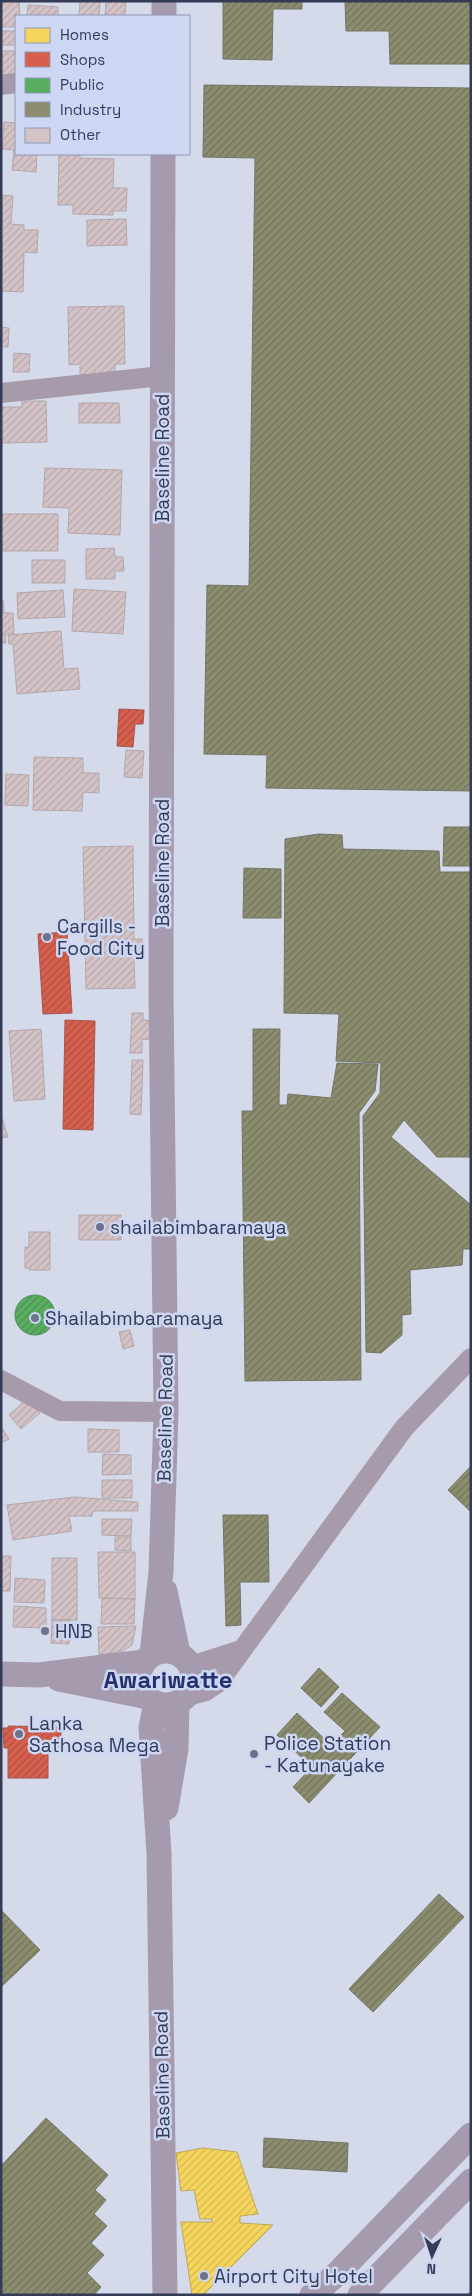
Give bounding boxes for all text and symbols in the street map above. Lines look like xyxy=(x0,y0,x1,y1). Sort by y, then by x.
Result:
legend xyxy=(15,15,190,155)
text: Homes xyxy=(60,25,109,44)
text: Shops xyxy=(60,50,105,69)
text: Public xyxy=(60,75,104,94)
text: Industry xyxy=(60,100,121,119)
text: Other xyxy=(60,125,101,144)
street label: Baseline Road xyxy=(150,394,175,522)
street label: Baseline Road xyxy=(150,799,175,927)
place label: Cargills - Food City xyxy=(57,914,145,961)
marker: Cargills - Food City xyxy=(41,931,53,943)
place label: shailabimbaramaya xyxy=(110,1215,287,1240)
marker: shailabimbaramaya xyxy=(94,1221,106,1233)
place label: Shailabimbaramaya xyxy=(45,1306,223,1331)
marker: Shailabimbaramaya xyxy=(29,1312,41,1324)
street label: Baseline Road xyxy=(151,1354,179,1482)
place label: HNB xyxy=(55,1619,93,1644)
marker: HNB xyxy=(39,1625,51,1637)
district label: Awariwatte xyxy=(104,1664,233,1695)
place label: Lanka Sathosa Mega xyxy=(29,1711,160,1758)
marker: Lanka Sathosa Mega xyxy=(13,1728,25,1740)
place label: Police Station - Katunayake xyxy=(264,1731,391,1778)
marker: Police Station - Katunayake xyxy=(248,1748,260,1760)
street label: Baseline Road xyxy=(148,2011,176,2139)
north arrow xyxy=(407,2231,457,2281)
text: N xyxy=(426,2260,436,2278)
place label: Airport City Hotel xyxy=(214,2264,373,2289)
marker: Airport City Hotel xyxy=(198,2270,210,2282)

